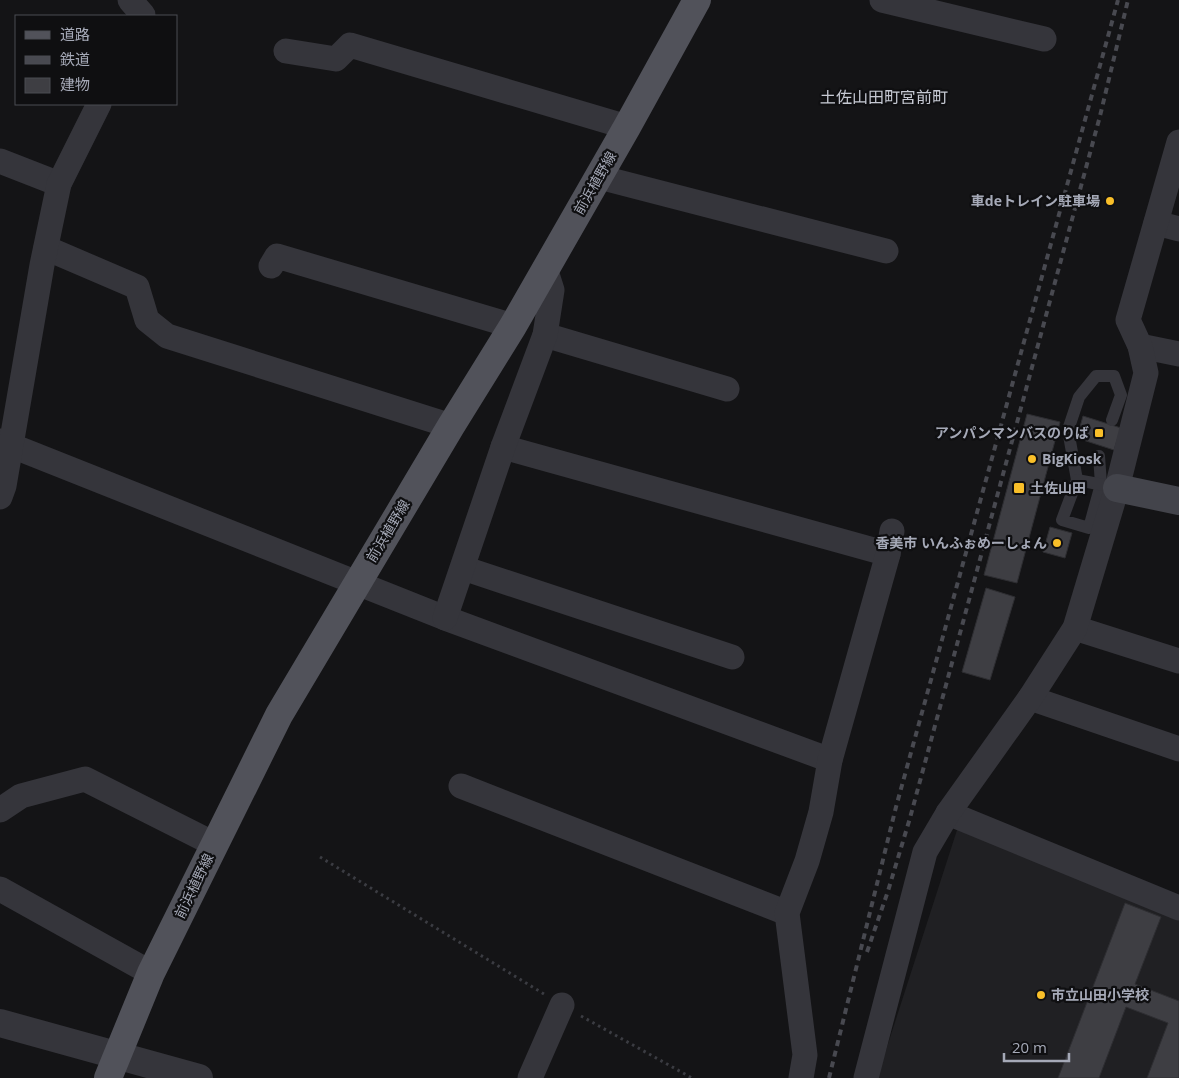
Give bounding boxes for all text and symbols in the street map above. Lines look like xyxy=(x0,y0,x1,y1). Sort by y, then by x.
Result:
legend xyxy=(15,15,178,105)
text: 道路 xyxy=(60,24,90,44)
text: 鉄道 xyxy=(60,49,90,69)
text: 建物 xyxy=(60,74,90,94)
district label: 土佐山田町宮前町 xyxy=(820,86,948,108)
street label: 前浜植野線 xyxy=(569,148,620,218)
place label: 車deトレイン駐車場 xyxy=(971,191,1100,210)
marker: 車deトレイン駐車場 xyxy=(1104,195,1116,207)
place label: アンパンマンバスのりば xyxy=(935,423,1089,442)
marker: アンパンマンバスのりば xyxy=(1093,427,1105,439)
place label: BigKiosk xyxy=(1042,449,1102,468)
marker: BigKiosk xyxy=(1026,453,1038,465)
place label: 土佐山田 xyxy=(1030,478,1086,497)
marker: 土佐山田 xyxy=(1012,481,1026,495)
street label: 前浜植野線 xyxy=(361,496,414,566)
place label: 香美市 いんふぉめーしょん xyxy=(875,533,1047,552)
marker: 香美市 いんふぉめーしょん xyxy=(1051,537,1063,549)
street label: 前浜植野線 xyxy=(170,850,217,921)
place label: 市立山田小学校 xyxy=(1051,985,1149,1004)
marker: 市立山田小学校 xyxy=(1035,989,1047,1001)
scale bar xyxy=(1004,1030,1069,1062)
text: 20 m xyxy=(1012,1037,1047,1057)

